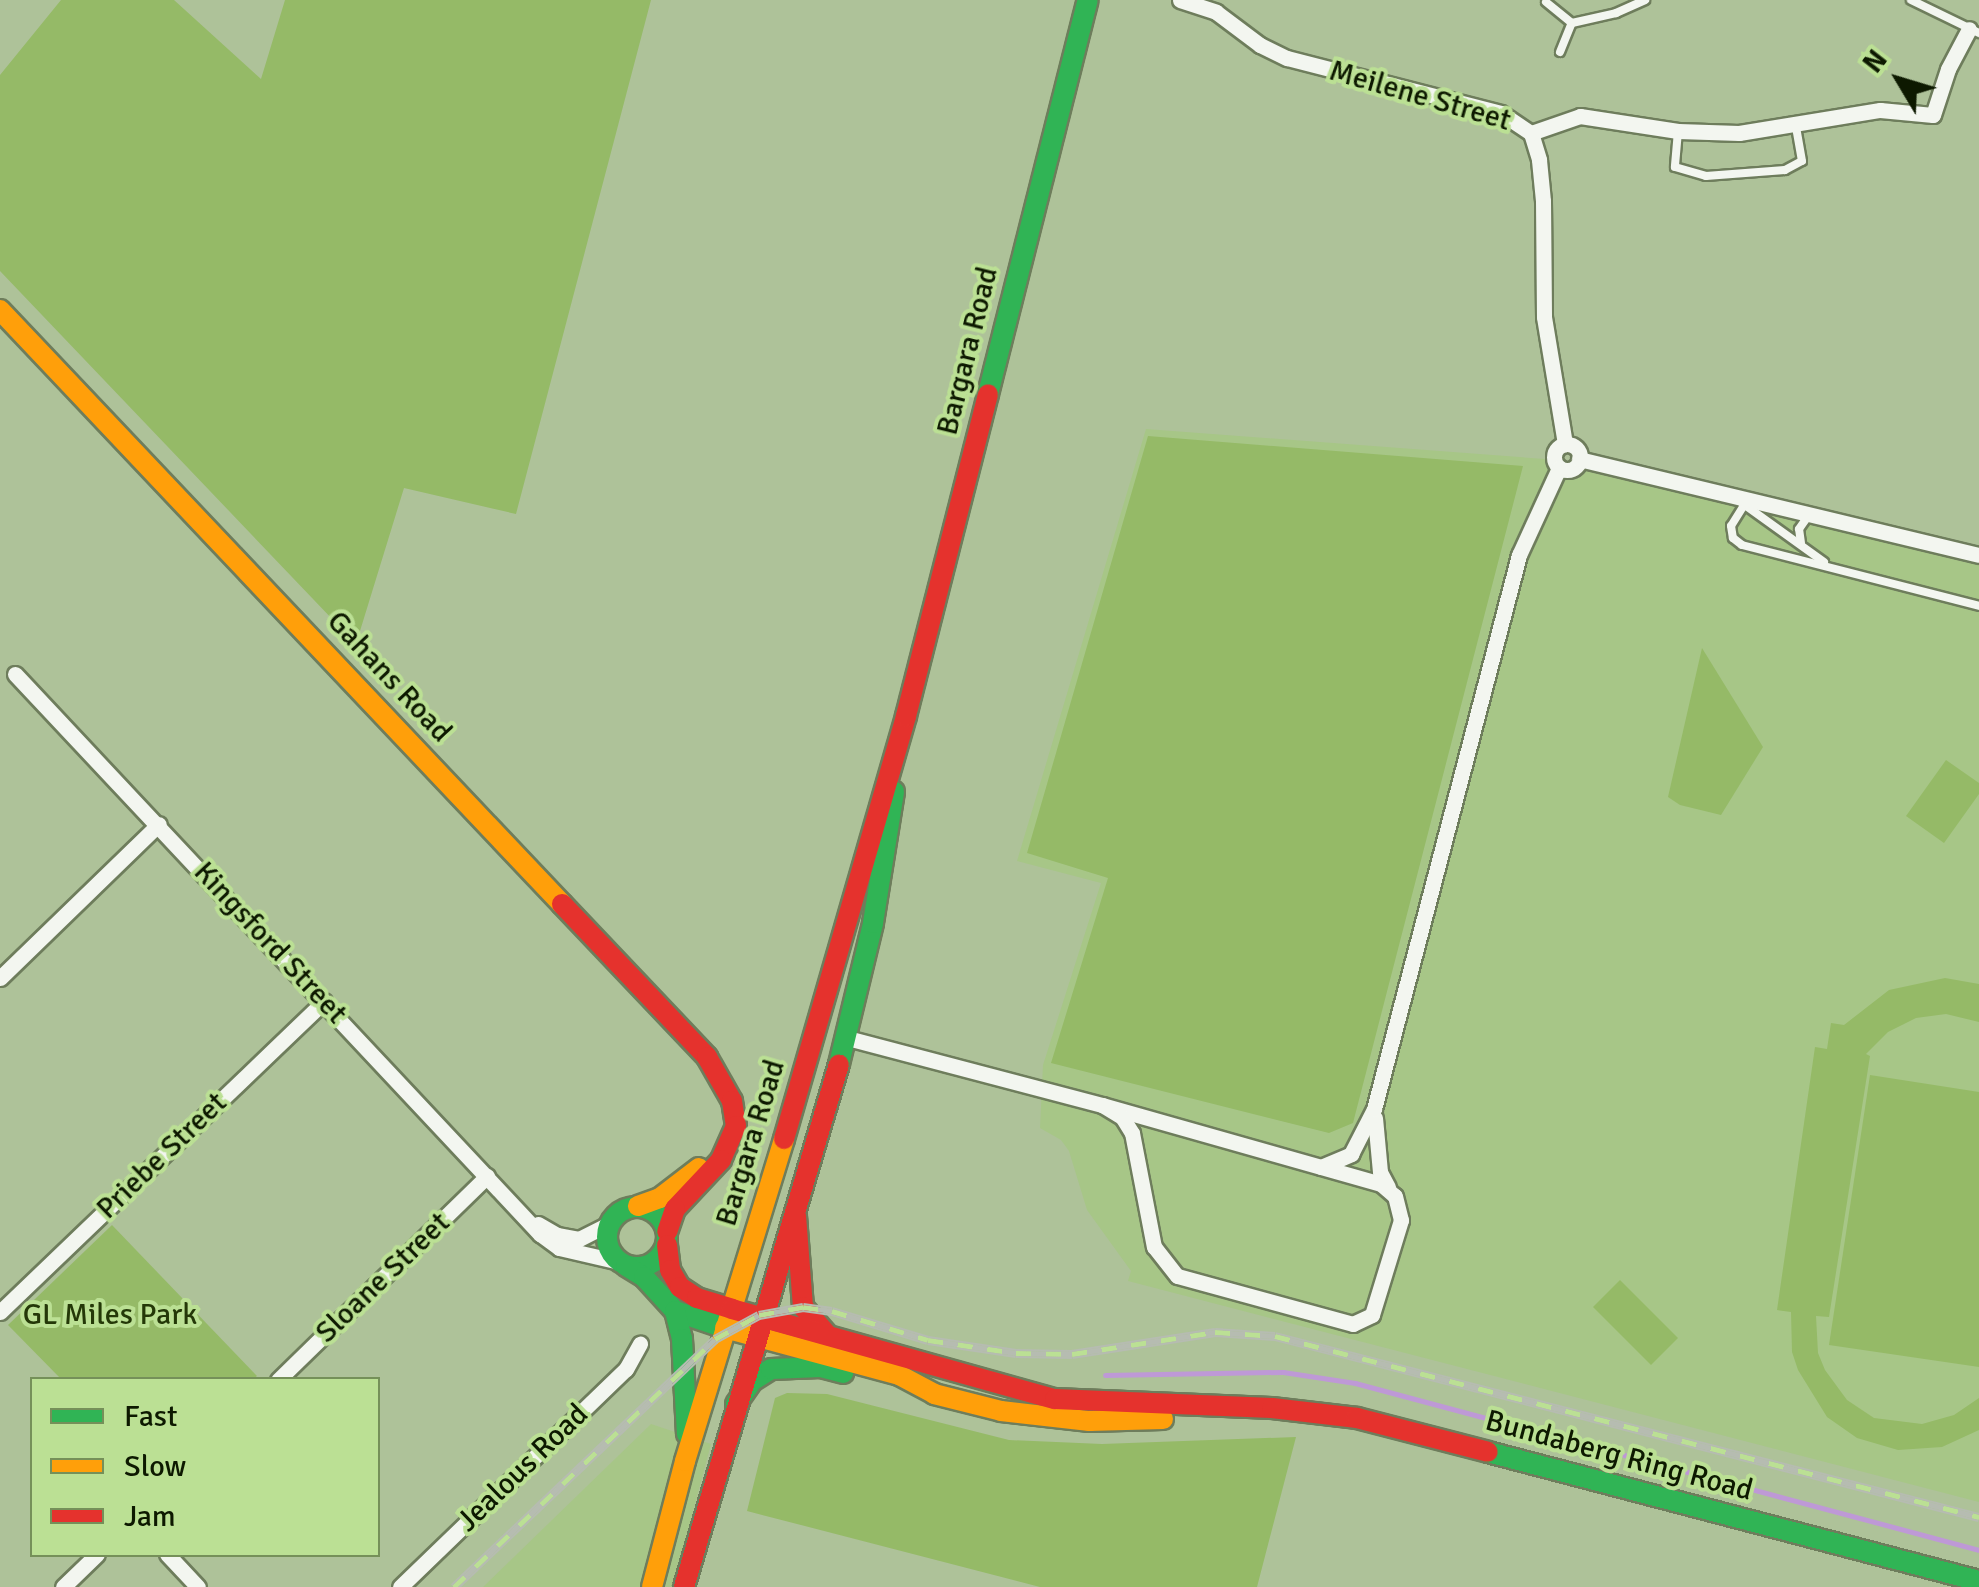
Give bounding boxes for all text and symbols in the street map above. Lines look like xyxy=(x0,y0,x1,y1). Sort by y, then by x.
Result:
north arrow xyxy=(1849,30,1949,130)
text: N xyxy=(1856,43,1895,80)
street label: Meilene Street xyxy=(1325,53,1515,139)
street label: Bargara Road xyxy=(930,263,1006,439)
street label: Gahans Road xyxy=(319,604,459,750)
street label: Kingsford Street xyxy=(186,855,354,1031)
street label: Bargara Road xyxy=(709,1055,793,1231)
street label: Priebe Street xyxy=(89,1085,235,1227)
street label: Sloane Street xyxy=(309,1205,457,1351)
park label: GL Miles Park xyxy=(23,1297,197,1333)
legend xyxy=(30,1377,380,1557)
street label: Jealous Road xyxy=(450,1397,596,1539)
text: Fast xyxy=(124,1398,177,1435)
street label: Bundaberg Ring Road xyxy=(1481,1403,1757,1509)
text: Slow xyxy=(124,1448,186,1485)
text: Jam xyxy=(124,1498,176,1535)

